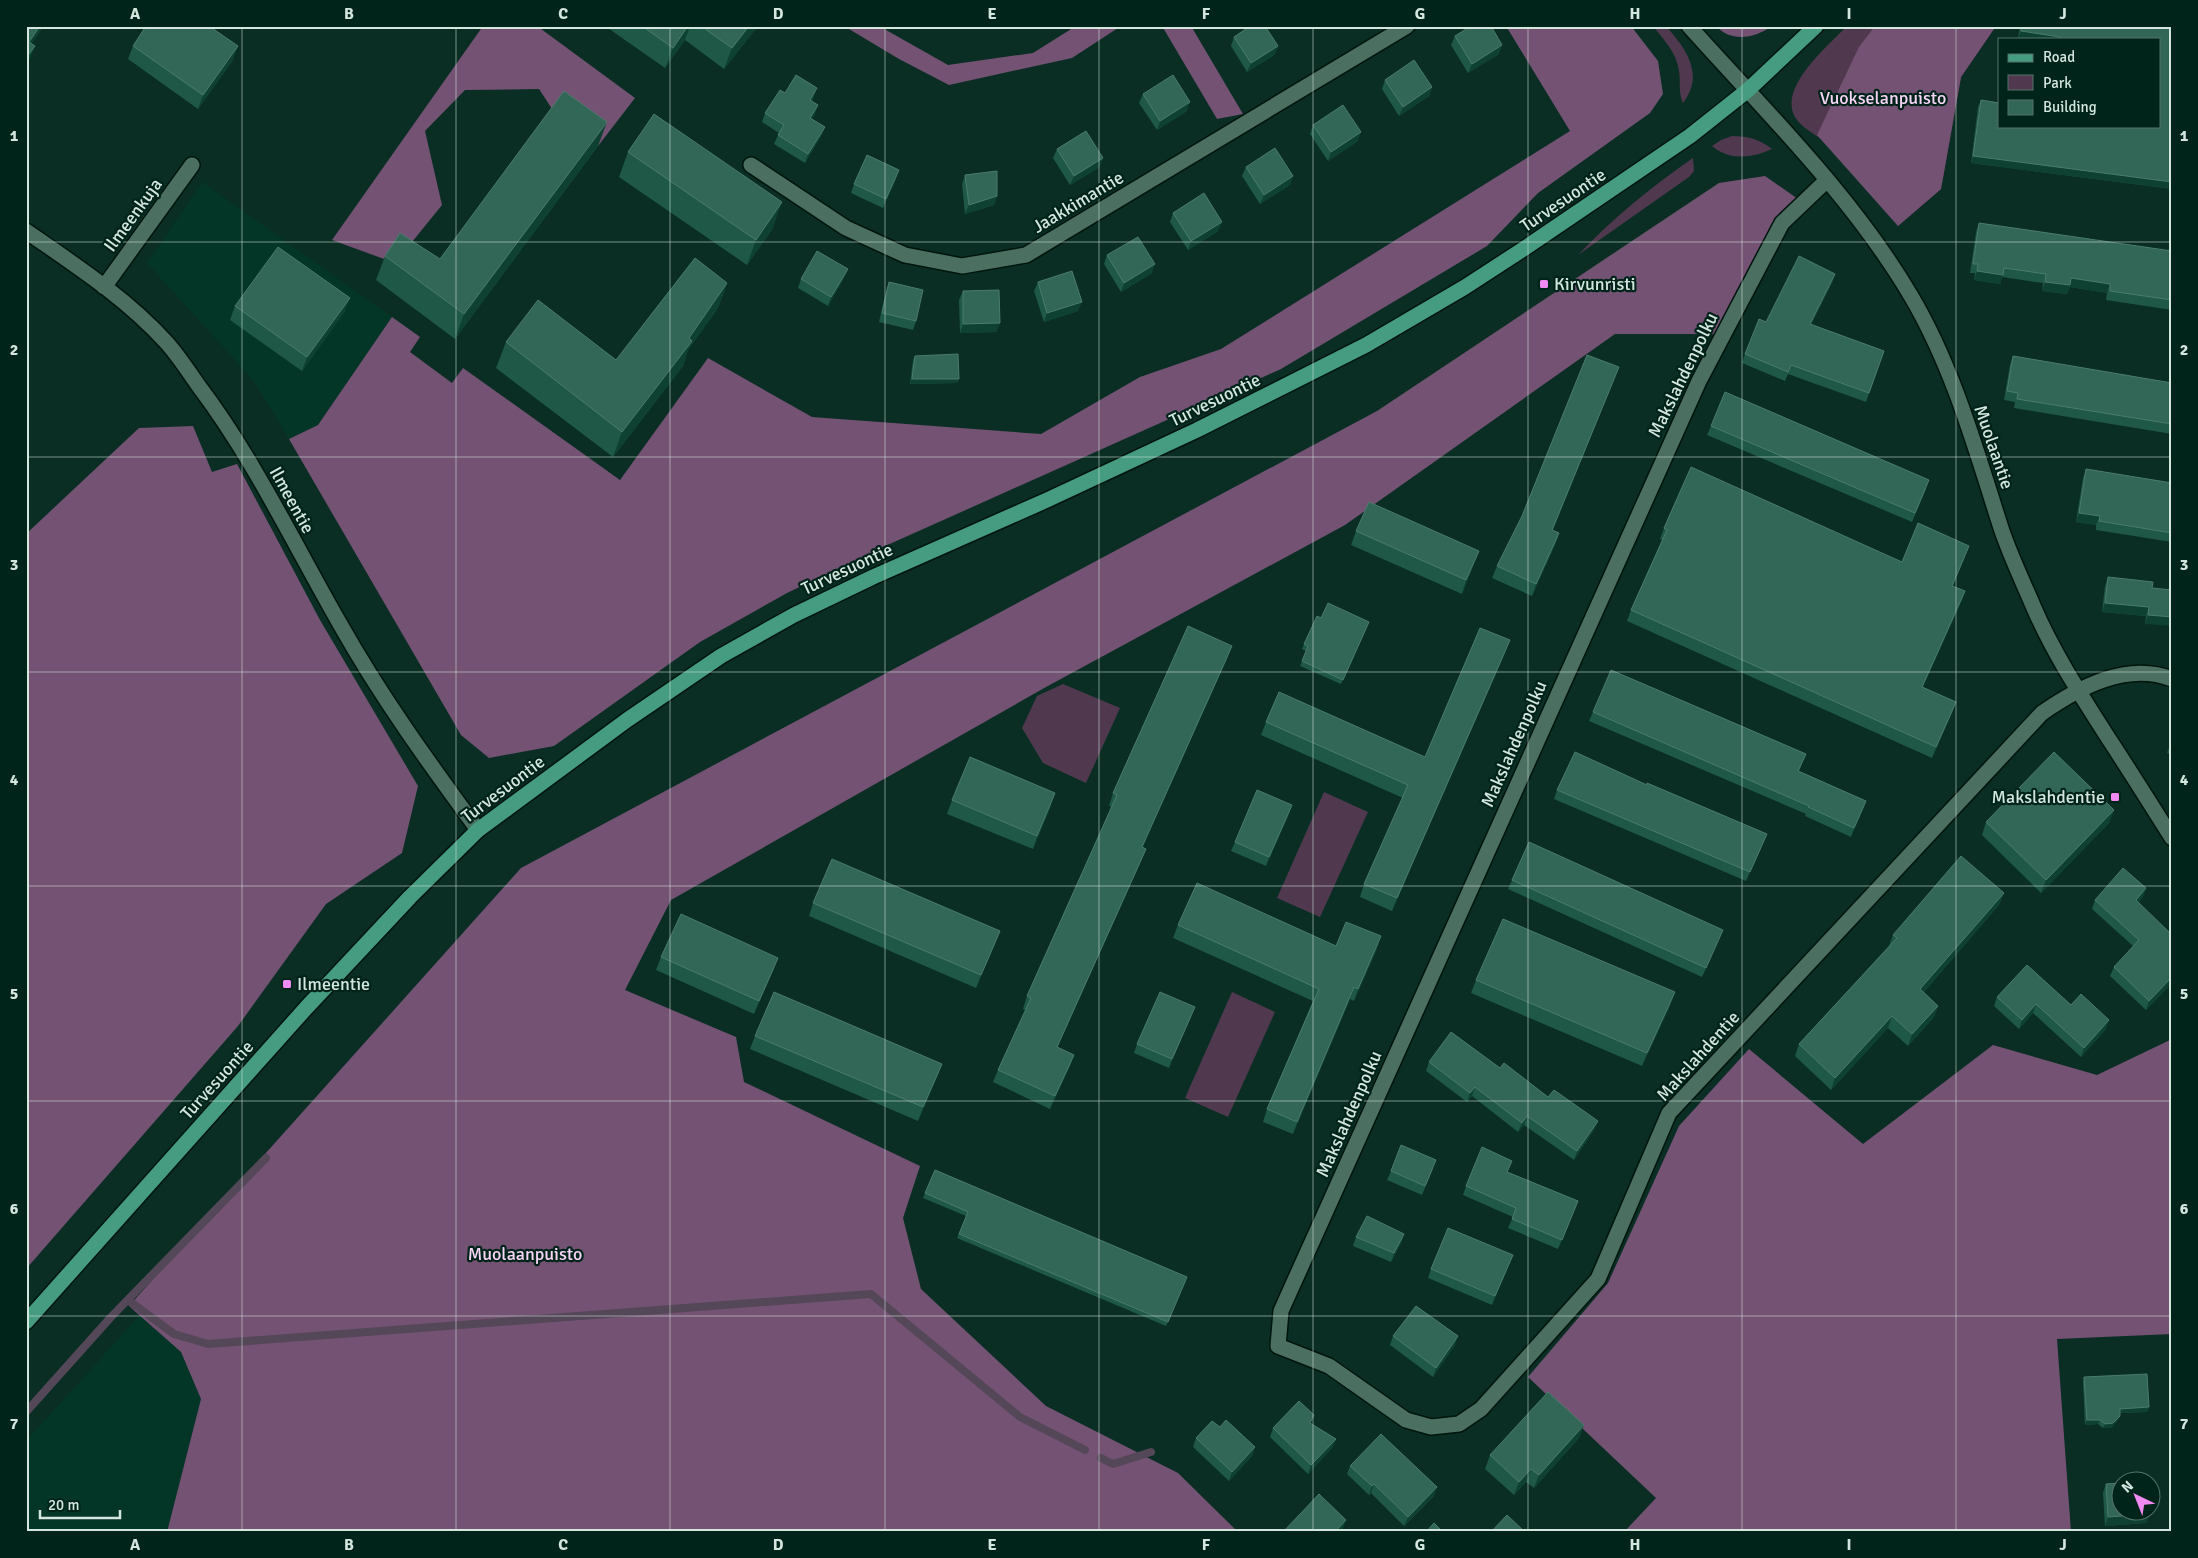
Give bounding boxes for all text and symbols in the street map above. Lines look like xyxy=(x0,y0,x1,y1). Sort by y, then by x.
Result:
text: A xyxy=(130,4,141,24)
text: B xyxy=(344,4,354,24)
text: C xyxy=(558,4,568,24)
text: D xyxy=(773,4,784,24)
text: E xyxy=(987,4,997,24)
text: F xyxy=(1202,4,1211,24)
text: G xyxy=(1415,4,1425,24)
text: H xyxy=(1630,4,1640,24)
text: I xyxy=(1846,4,1852,24)
text: J xyxy=(2059,4,2067,24)
legend xyxy=(1998,38,2160,128)
text: Road xyxy=(2043,48,2075,66)
text: Park xyxy=(2043,74,2072,92)
park label: Vuokselanpuisto xyxy=(1820,87,1946,109)
text: Building xyxy=(2043,98,2097,116)
text: 1 xyxy=(10,126,19,146)
text: 1 xyxy=(2180,126,2189,146)
street label: Turvesuontie xyxy=(1516,163,1610,237)
street label: Jaakkimantie xyxy=(1028,166,1128,238)
street label: Ilmeenkuja xyxy=(99,174,167,256)
place label: Kirvunristi xyxy=(1554,273,1636,295)
marker: Kirvunristi xyxy=(1538,278,1550,290)
street label: Makslahdenpolku xyxy=(1643,309,1723,441)
text: 2 xyxy=(10,340,18,360)
text: 2 xyxy=(2180,340,2188,360)
street label: Turvesuontie xyxy=(1166,369,1264,431)
street label: Muolaantie xyxy=(1969,402,2019,492)
street label: Ilmeentie xyxy=(265,463,319,537)
street label: Turvesuontie xyxy=(798,538,896,600)
text: 3 xyxy=(10,555,18,575)
text: 3 xyxy=(2180,555,2188,575)
street label: Makslahdenpolku xyxy=(1476,677,1552,811)
street label: Turvesuontie xyxy=(457,751,549,827)
text: 4 xyxy=(10,770,19,790)
text: 4 xyxy=(2180,770,2189,790)
place label: Makslahdentie xyxy=(1992,786,2105,808)
marker: Makslahdentie xyxy=(2109,791,2121,803)
place label: Ilmeentie xyxy=(297,973,370,995)
marker: Ilmeentie xyxy=(281,978,293,990)
text: 5 xyxy=(10,984,18,1004)
text: 5 xyxy=(2180,984,2188,1004)
street label: Makslahdentie xyxy=(1652,1006,1744,1106)
street label: Turvesuontie xyxy=(176,1036,258,1124)
street label: Makslahdenpolku xyxy=(1311,1047,1387,1181)
text: 6 xyxy=(10,1199,19,1219)
text: 6 xyxy=(2180,1199,2189,1219)
park label: Muolaanpuisto xyxy=(468,1243,582,1265)
text: 7 xyxy=(10,1414,19,1434)
text: 7 xyxy=(2180,1414,2189,1434)
north arrow xyxy=(2110,1470,2160,1520)
text: N xyxy=(2118,1477,2137,1496)
scale bar xyxy=(40,1488,120,1520)
text: 20 m xyxy=(48,1496,79,1514)
text: A xyxy=(130,1535,141,1555)
text: B xyxy=(344,1535,354,1555)
text: C xyxy=(558,1535,568,1555)
text: D xyxy=(773,1535,784,1555)
text: E xyxy=(987,1535,997,1555)
text: F xyxy=(1202,1535,1211,1555)
text: G xyxy=(1415,1535,1425,1555)
text: H xyxy=(1630,1535,1640,1555)
text: I xyxy=(1846,1535,1852,1555)
text: J xyxy=(2059,1535,2067,1555)

